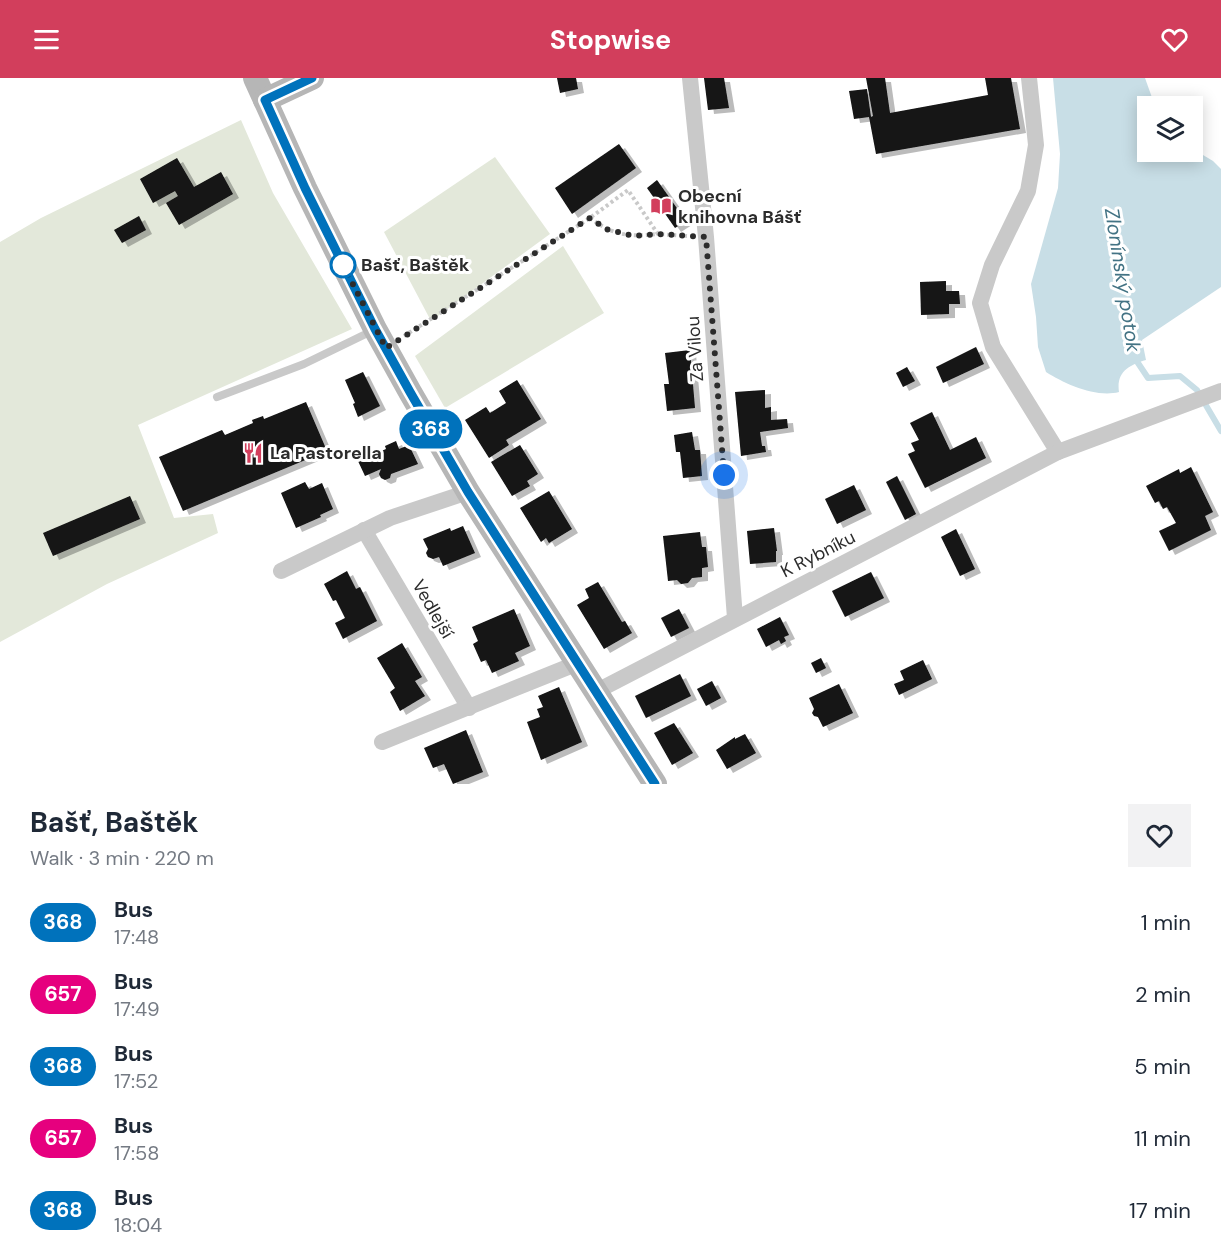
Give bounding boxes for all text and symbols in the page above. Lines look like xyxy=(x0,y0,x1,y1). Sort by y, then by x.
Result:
text: Stopwise xyxy=(550,22,671,57)
icon: menu xyxy=(30,23,63,56)
icon: heart xyxy=(1158,23,1191,56)
map controls xyxy=(1137,96,1203,162)
button: layers xyxy=(1137,96,1203,162)
place label: Obecní knihovna Bášť xyxy=(678,184,802,229)
library icon: Obecní knihovna Bášť xyxy=(649,194,673,218)
water label: Zlonínský potok xyxy=(1099,206,1147,355)
marker: Bašť, Baštěk xyxy=(330,252,356,278)
place label: Bašť, Baštěk xyxy=(361,253,470,277)
street label: Za Vilou xyxy=(681,315,709,383)
line badge: 368 xyxy=(396,410,466,448)
text: 368 xyxy=(411,415,451,443)
restaurant icon: La Pastorella xyxy=(241,441,265,465)
place label: La Pastorella xyxy=(270,441,382,465)
your location xyxy=(709,460,739,490)
street label: K Rybníku xyxy=(776,525,860,583)
street label: Vedlejší xyxy=(407,575,459,643)
text: Bašť, Baštěk xyxy=(30,804,199,841)
button: heart xyxy=(1128,804,1191,867)
text: Walk · 3 min · 220 m xyxy=(30,845,214,871)
text: Bus xyxy=(114,895,153,924)
text: 368 xyxy=(43,908,83,936)
text: 1 min xyxy=(1141,908,1191,937)
text: 17:48 xyxy=(114,924,159,950)
text: Bus xyxy=(114,967,153,996)
text: 657 xyxy=(44,980,82,1008)
text: 2 min xyxy=(1135,980,1191,1009)
text: 17:49 xyxy=(114,996,160,1022)
text: Bus xyxy=(114,1039,153,1068)
text: 368 xyxy=(43,1052,83,1080)
text: 5 min xyxy=(1134,1052,1191,1081)
text: 17:52 xyxy=(114,1068,158,1094)
text: Bus xyxy=(114,1111,153,1140)
text: 657 xyxy=(44,1124,82,1152)
text: 11 min xyxy=(1134,1124,1191,1153)
text: 17:58 xyxy=(114,1140,159,1166)
text: Bus xyxy=(114,1183,153,1212)
text: 368 xyxy=(43,1196,83,1224)
text: 17 min xyxy=(1129,1196,1191,1225)
text: 18:04 xyxy=(114,1212,162,1238)

